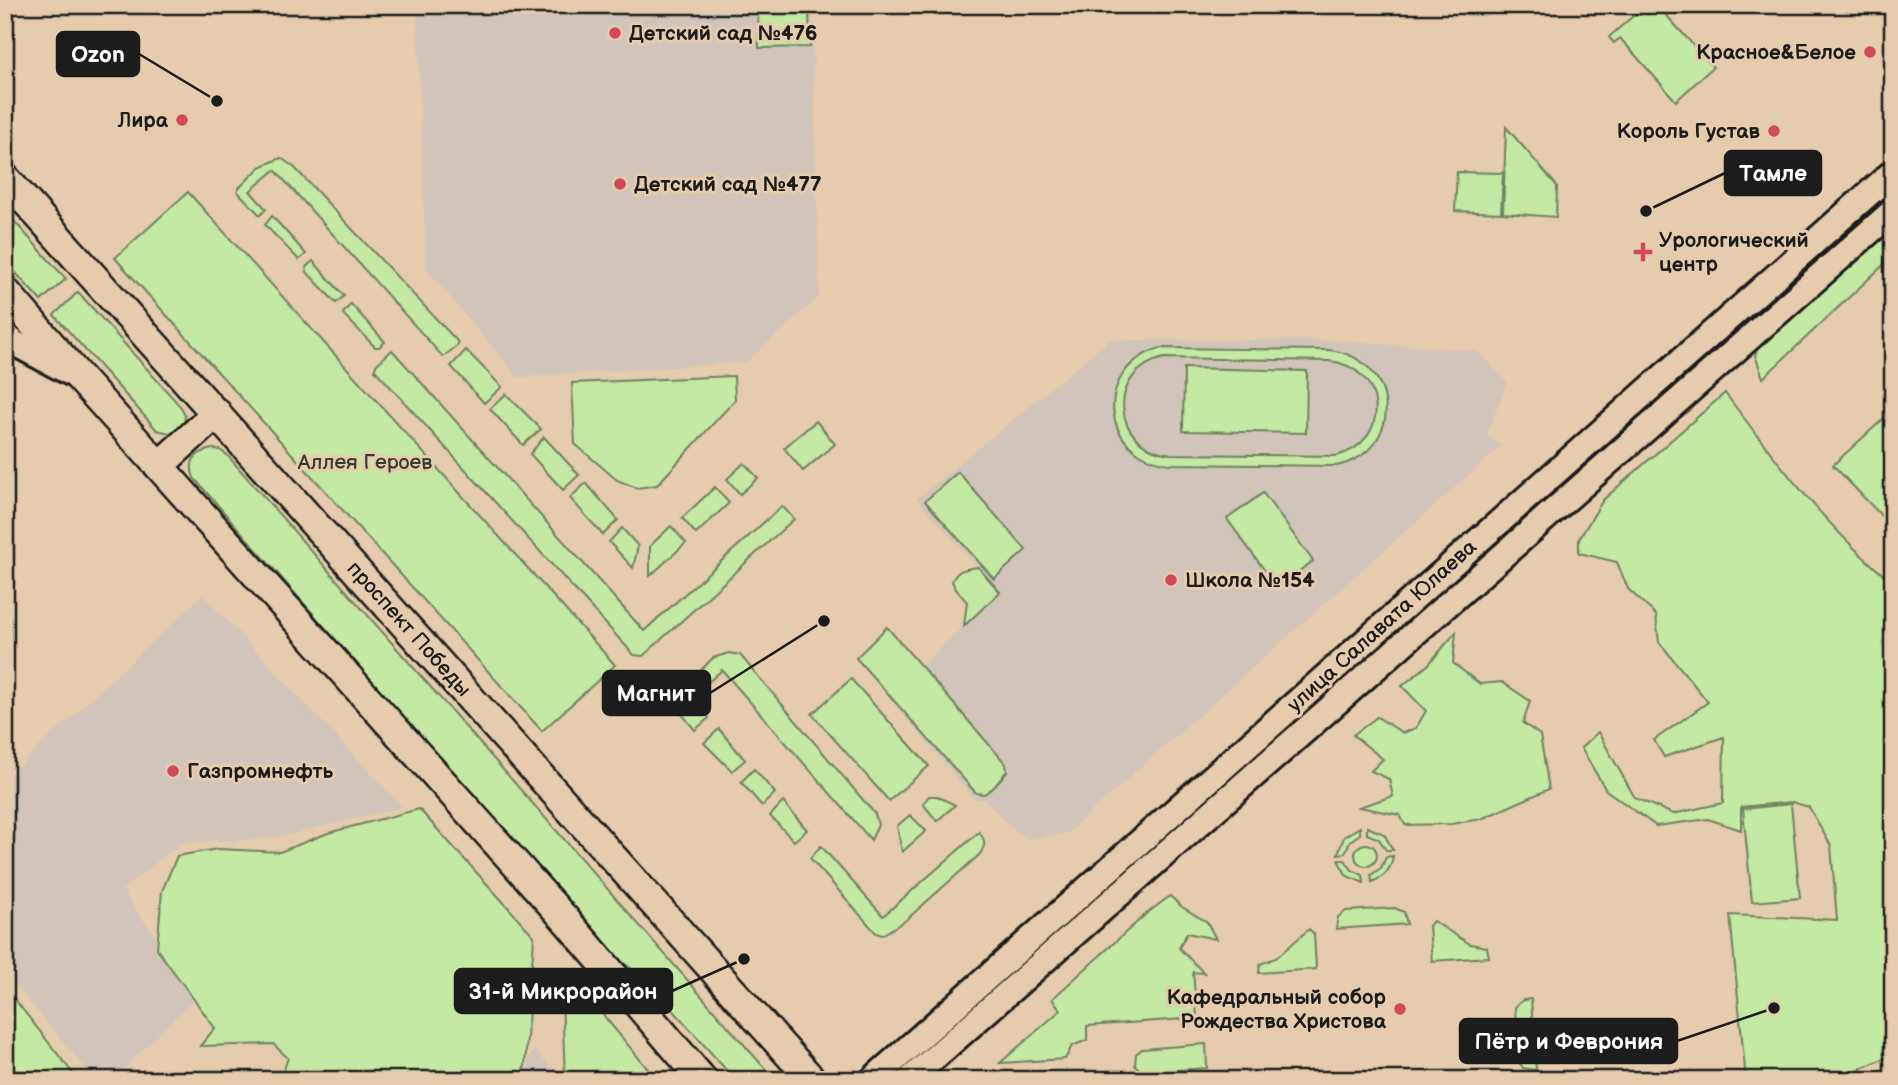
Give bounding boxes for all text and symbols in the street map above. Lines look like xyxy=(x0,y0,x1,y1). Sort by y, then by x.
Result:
place label: Детский сад №476 xyxy=(629,21,818,46)
marker: Детский сад №476 xyxy=(607,25,623,41)
callout: Ozon xyxy=(57,32,139,76)
place label: Красное&Белое xyxy=(1696,40,1856,65)
text: Ozon xyxy=(71,41,125,69)
marker: Красное&Белое xyxy=(1862,44,1878,60)
place label: Лира xyxy=(117,108,169,133)
marker: Лира xyxy=(174,112,190,128)
place label: Король Густав xyxy=(1617,119,1761,144)
marker: Король Густав xyxy=(1766,123,1782,139)
callout: Тамле xyxy=(1725,151,1821,195)
text: Тамле xyxy=(1739,160,1807,188)
place label: Детский сад №477 xyxy=(634,172,822,197)
marker: Детский сад №477 xyxy=(612,176,628,192)
place label: Урологический центр xyxy=(1659,228,1809,277)
marker: Урологический центр xyxy=(1633,242,1653,262)
park label: Аллея Героев xyxy=(297,450,432,475)
street label: улица Салавата Юлаева xyxy=(1282,534,1482,717)
street label: проспект Победы xyxy=(342,556,476,702)
place label: Школа №154 xyxy=(1185,568,1315,593)
marker: Школа №154 xyxy=(1163,572,1179,588)
callout: Магнит xyxy=(603,671,710,715)
text: Магнит xyxy=(616,680,696,708)
place label: Газпромнефть xyxy=(187,759,334,784)
marker: Газпромнефть xyxy=(165,763,181,779)
callout: 31-й Микрорайон xyxy=(455,969,672,1013)
text: 31-й Микрорайон xyxy=(468,978,658,1006)
place label: Кафедральный собор Рождества Христова xyxy=(1167,985,1387,1034)
marker: Кафедральный собор Рождества Христова xyxy=(1392,1001,1408,1017)
callout: Пётр и Феврония xyxy=(1460,1019,1677,1063)
text: Пётр и Феврония xyxy=(1475,1028,1663,1056)

